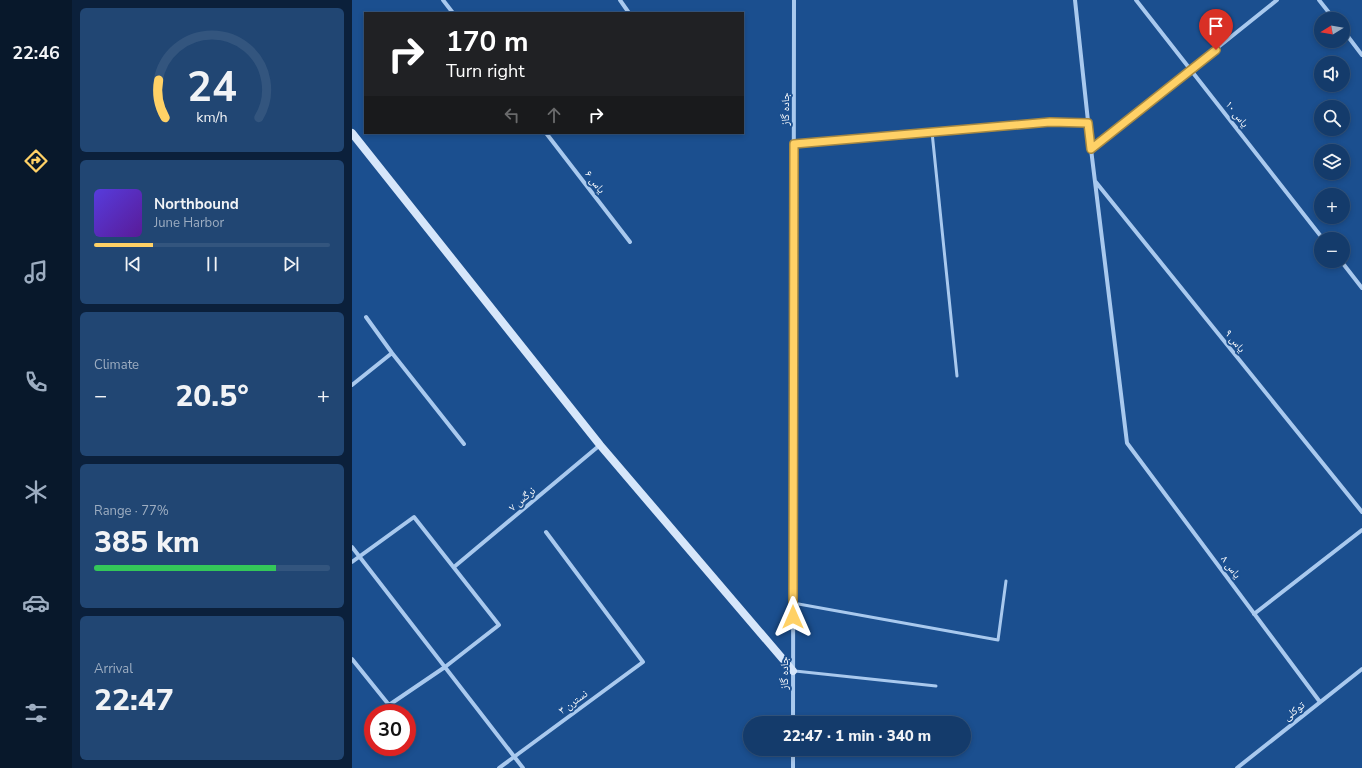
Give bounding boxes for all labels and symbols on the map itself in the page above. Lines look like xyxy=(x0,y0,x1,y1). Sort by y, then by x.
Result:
pin xyxy=(1199,9,1233,50)
north arrow xyxy=(1314,12,1350,48)
street label: جاده گاز xyxy=(778,92,793,127)
street label: یاس ۱۰ xyxy=(1222,97,1253,131)
street label: یاس ۶ xyxy=(581,167,609,197)
street label: یاس ۹ xyxy=(1221,326,1249,356)
street label: نرگس ۷ xyxy=(505,483,539,515)
street label: یاس ۸ xyxy=(1217,552,1245,582)
position arrow xyxy=(772,596,814,638)
street label: جاده گاز xyxy=(777,656,792,691)
street label: نسترن ۳ xyxy=(555,686,591,718)
street label: توکلی xyxy=(1280,697,1309,724)
speed limit sign: 30 xyxy=(364,704,416,756)

